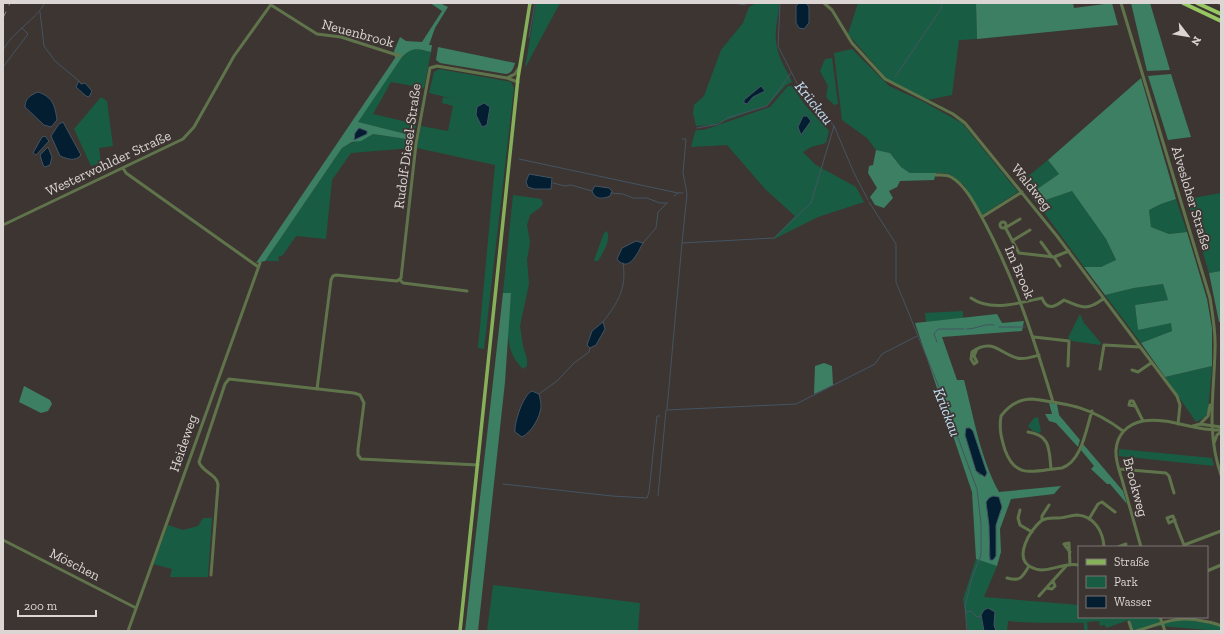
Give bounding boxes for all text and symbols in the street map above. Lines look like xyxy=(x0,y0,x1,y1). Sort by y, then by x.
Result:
street label: Neuenbrook xyxy=(320,16,397,51)
north arrow xyxy=(1168,16,1208,56)
text: N xyxy=(1188,34,1204,48)
water label: Krückau xyxy=(791,78,837,128)
street label: Rudolf-Diesel-Straße xyxy=(390,82,425,210)
street label: Westerwohlder Straße xyxy=(43,127,174,200)
street label: Alvesloher Straße xyxy=(1168,144,1215,252)
street label: Waldweg xyxy=(1008,160,1056,214)
street label: Im Brook xyxy=(1001,243,1039,302)
water label: Krückau xyxy=(930,385,965,439)
street label: Heideweg xyxy=(166,412,201,474)
street label: Brookweg xyxy=(1119,456,1152,519)
street label: Möschen xyxy=(47,545,103,584)
legend xyxy=(1078,546,1208,618)
text: Straße xyxy=(1114,555,1150,569)
text: Park xyxy=(1114,575,1139,589)
scale bar xyxy=(18,592,96,618)
text: Wasser xyxy=(1114,595,1152,609)
text: 200 m xyxy=(24,599,58,613)

